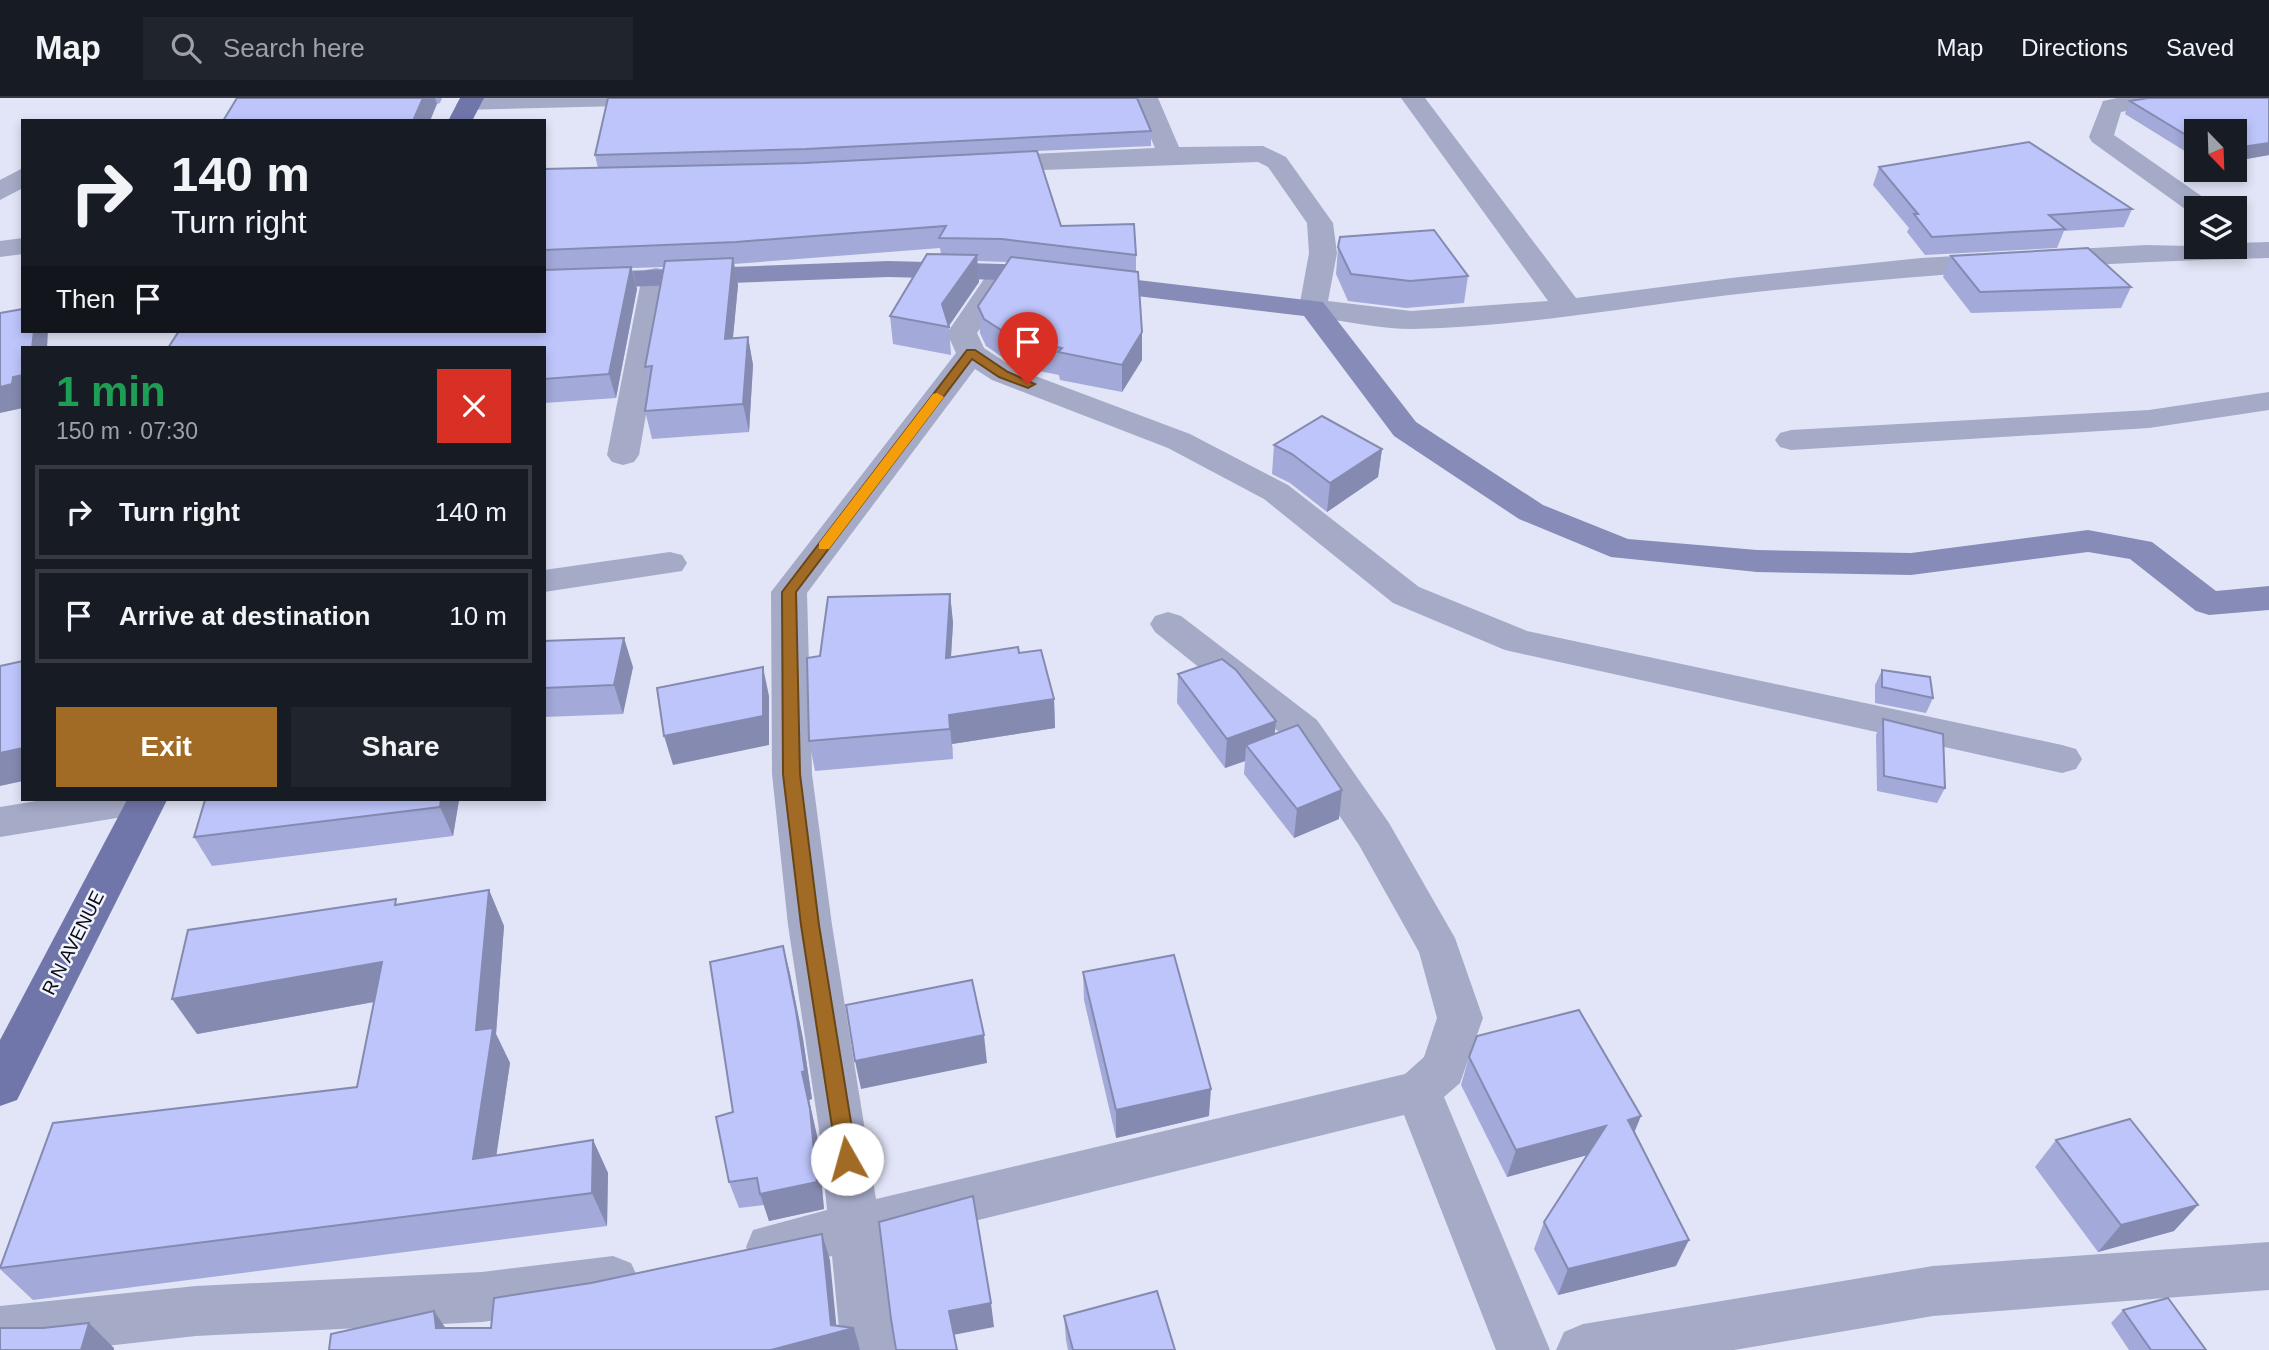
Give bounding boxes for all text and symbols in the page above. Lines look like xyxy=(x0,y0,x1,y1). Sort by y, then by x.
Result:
search box xyxy=(143,17,633,80)
text: Map xyxy=(35,29,101,66)
icon: search xyxy=(167,29,205,67)
text: Search here xyxy=(223,33,365,63)
text: Map xyxy=(1937,34,1983,61)
text: Directions xyxy=(2021,34,2128,61)
text: Saved xyxy=(2166,34,2234,61)
north arrow xyxy=(2184,119,2247,182)
map controls xyxy=(2184,119,2247,259)
icon: right xyxy=(56,147,147,238)
text: 140 m xyxy=(171,147,310,201)
button: layers xyxy=(2184,196,2247,259)
text: Turn right xyxy=(171,204,307,240)
icon: arrive xyxy=(129,280,167,318)
text: Then xyxy=(56,284,115,314)
pin xyxy=(998,312,1058,384)
icon: arrive xyxy=(1009,323,1047,361)
text: 1 min xyxy=(56,368,166,415)
button: close xyxy=(437,369,511,443)
text: 150 m · 07:30 xyxy=(56,418,198,444)
icon: right xyxy=(60,493,98,531)
text: Turn right xyxy=(119,497,240,527)
text: 140 m xyxy=(435,497,507,527)
icon: arrive xyxy=(60,597,98,635)
text: Arrive at destination xyxy=(119,601,370,631)
text: 10 m xyxy=(449,601,507,631)
button: Exit xyxy=(56,707,277,787)
button: Share xyxy=(291,707,511,787)
street label: R N AVENUE xyxy=(38,888,108,998)
position arrow xyxy=(810,1122,884,1196)

